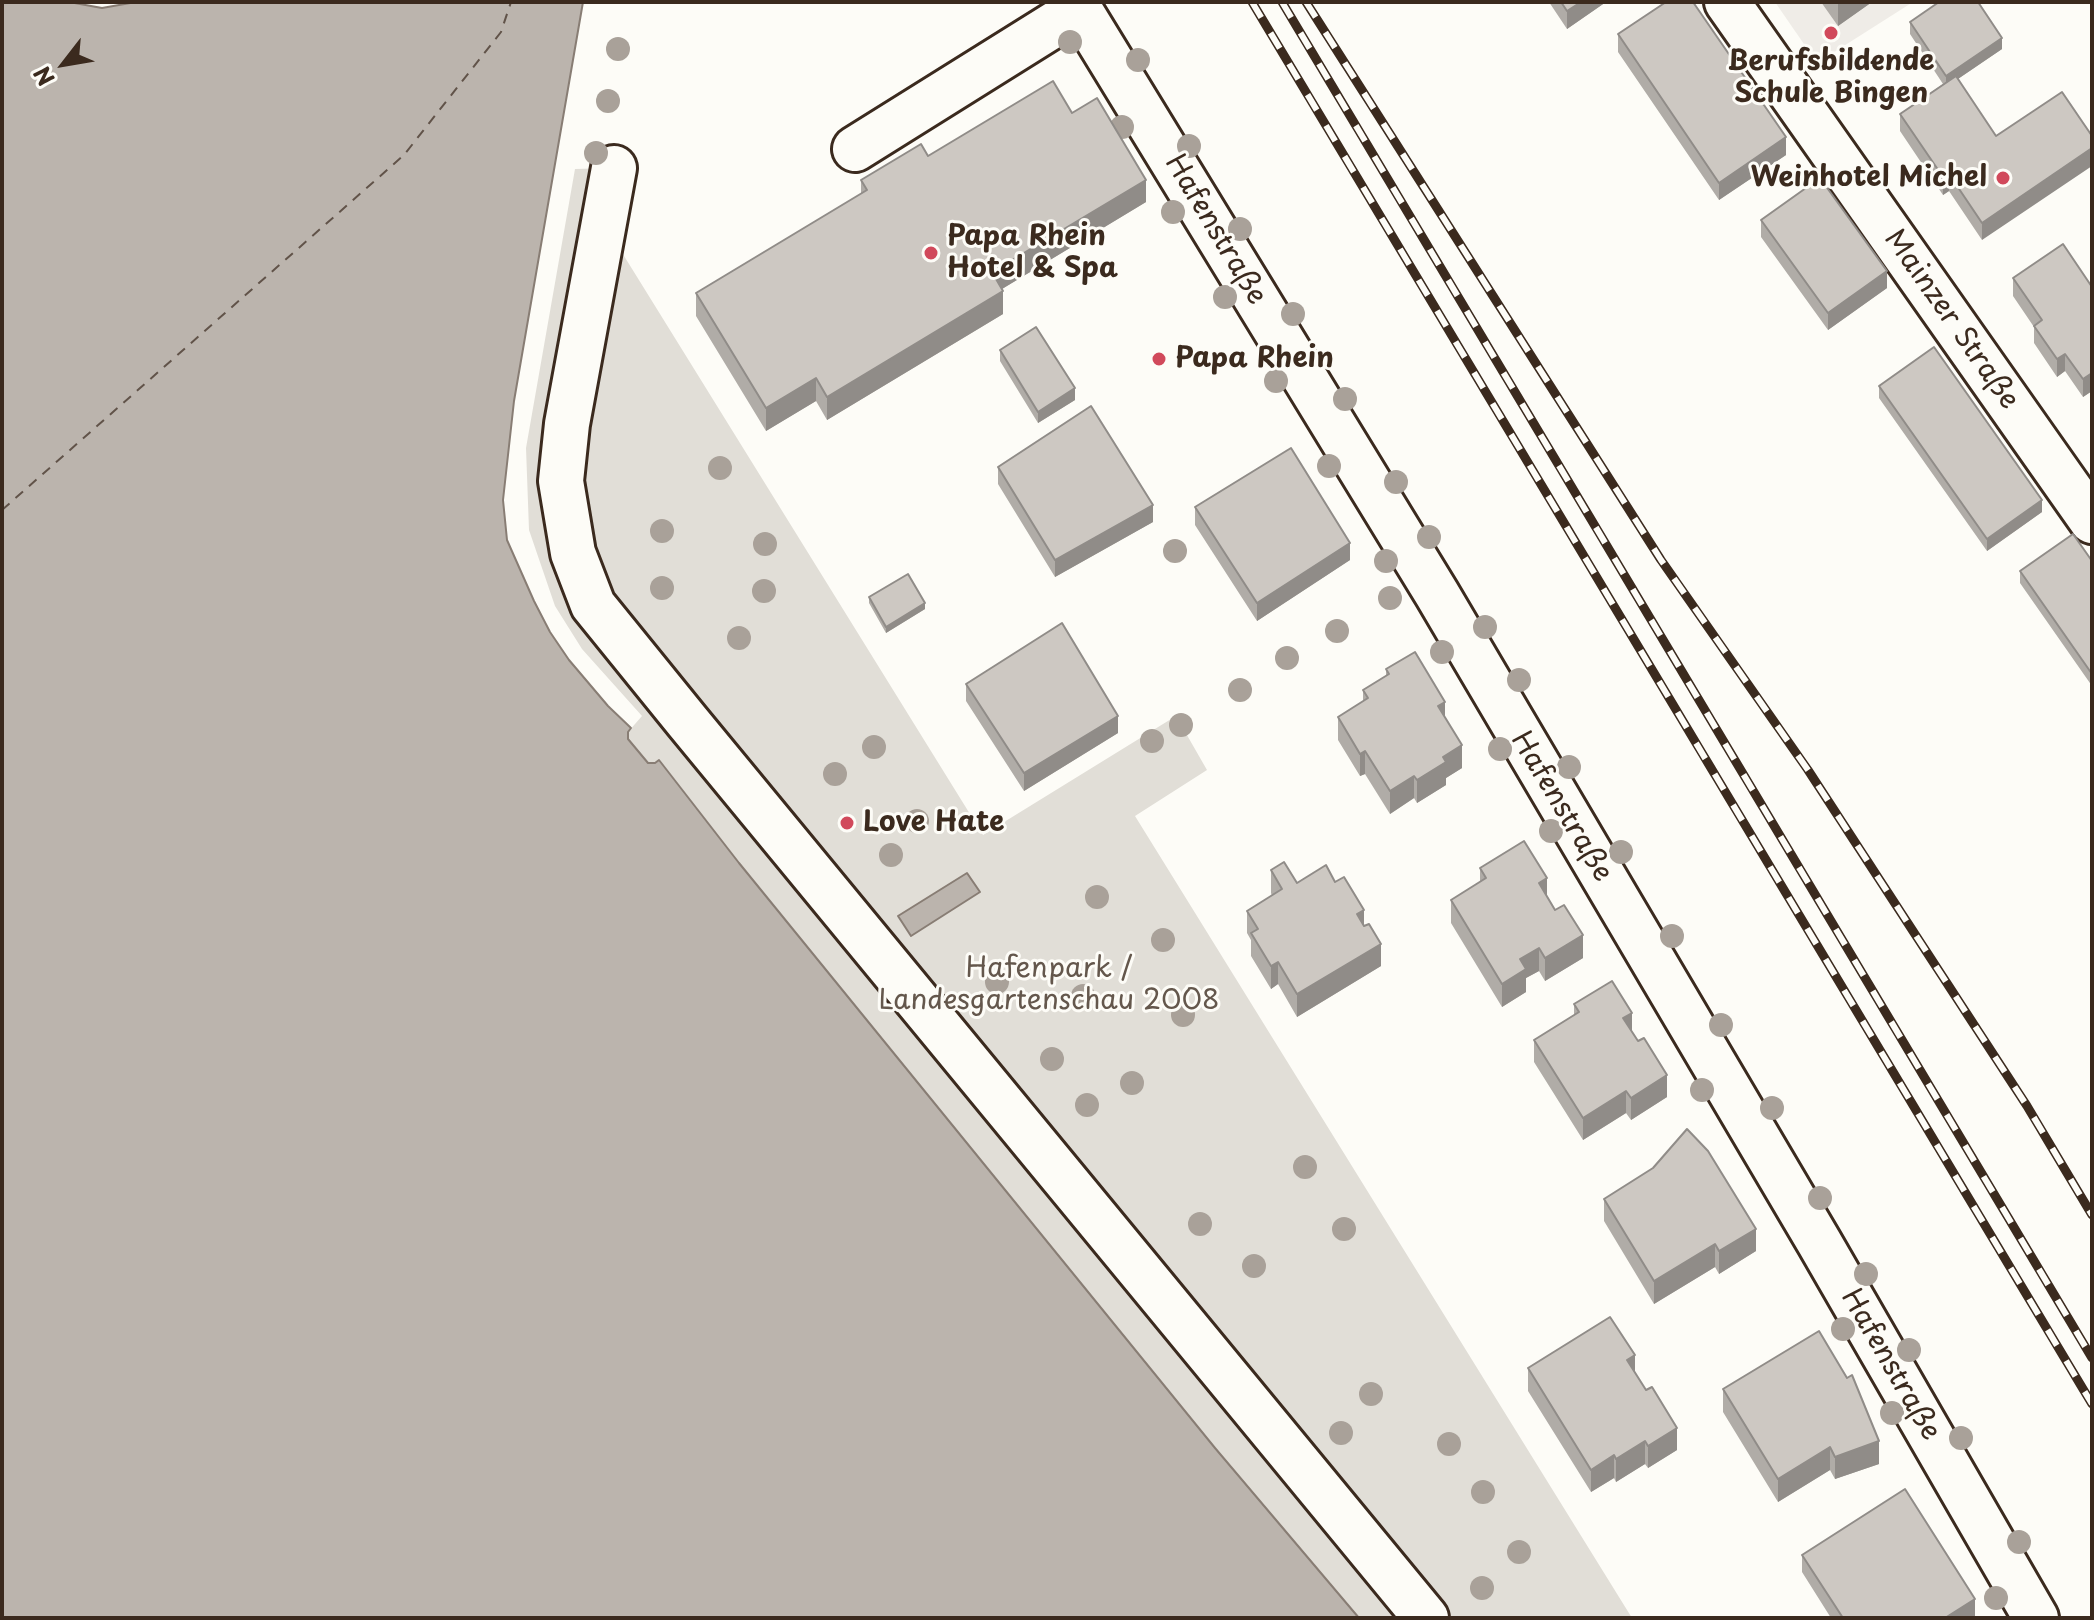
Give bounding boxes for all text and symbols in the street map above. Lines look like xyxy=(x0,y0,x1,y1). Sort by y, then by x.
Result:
north arrow xyxy=(24,24,104,104)
marker: Berufsbildende Schule Bingen xyxy=(1822,24,1840,42)
place label: Berufsbildende Schule Bingen xyxy=(1728,45,1934,111)
text: N xyxy=(24,61,62,93)
street label: Hafenstraße xyxy=(1157,149,1273,311)
place label: Weinhotel Michel xyxy=(1751,161,1987,195)
marker: Weinhotel Michel xyxy=(1994,169,2012,187)
place label: Papa Rhein Hotel & Spa xyxy=(947,220,1118,286)
street label: Mainzer Straße xyxy=(1877,224,2025,416)
marker: Papa Rhein Hotel & Spa xyxy=(922,244,940,262)
place label: Papa Rhein xyxy=(1175,342,1334,376)
marker: Papa Rhein xyxy=(1150,350,1168,368)
street label: Hafenstraße xyxy=(1503,726,1619,888)
place label: Love Hate xyxy=(863,806,1004,840)
marker: Love Hate xyxy=(838,814,856,832)
park label: Hafenpark / Landesgartenschau 2008 xyxy=(878,952,1220,1018)
street label: Hafenstraße xyxy=(1833,1283,1947,1447)

